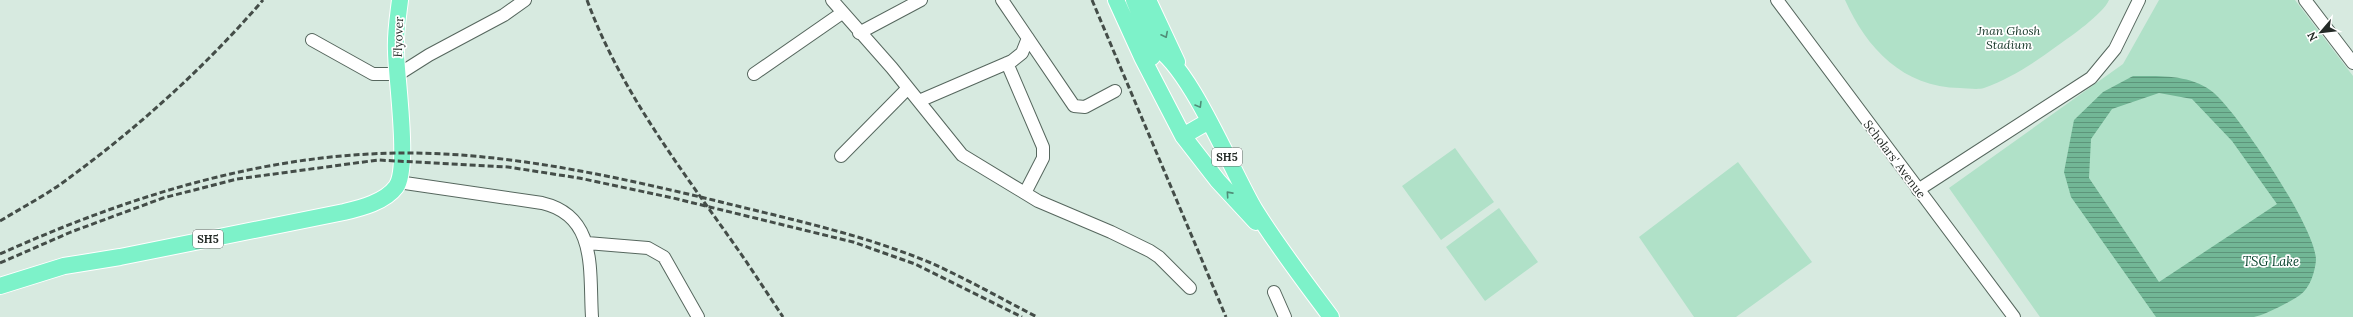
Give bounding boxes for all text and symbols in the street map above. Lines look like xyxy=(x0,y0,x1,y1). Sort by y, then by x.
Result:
north arrow xyxy=(2301,12,2341,52)
street label: Flyover xyxy=(390,16,406,58)
park label: Jnan Ghosh Stadium xyxy=(1976,23,2041,52)
text: N xyxy=(2304,29,2320,44)
one-way arrow xyxy=(1160,31,1168,38)
one-way arrow xyxy=(1195,100,1202,108)
street label: Scholars' Avenue xyxy=(1861,117,1930,201)
road number: SH5 xyxy=(1212,148,1242,166)
one-way arrow xyxy=(1227,191,1234,198)
road number: SH5 xyxy=(193,230,223,248)
water label: TSG Lake xyxy=(2243,253,2299,270)

